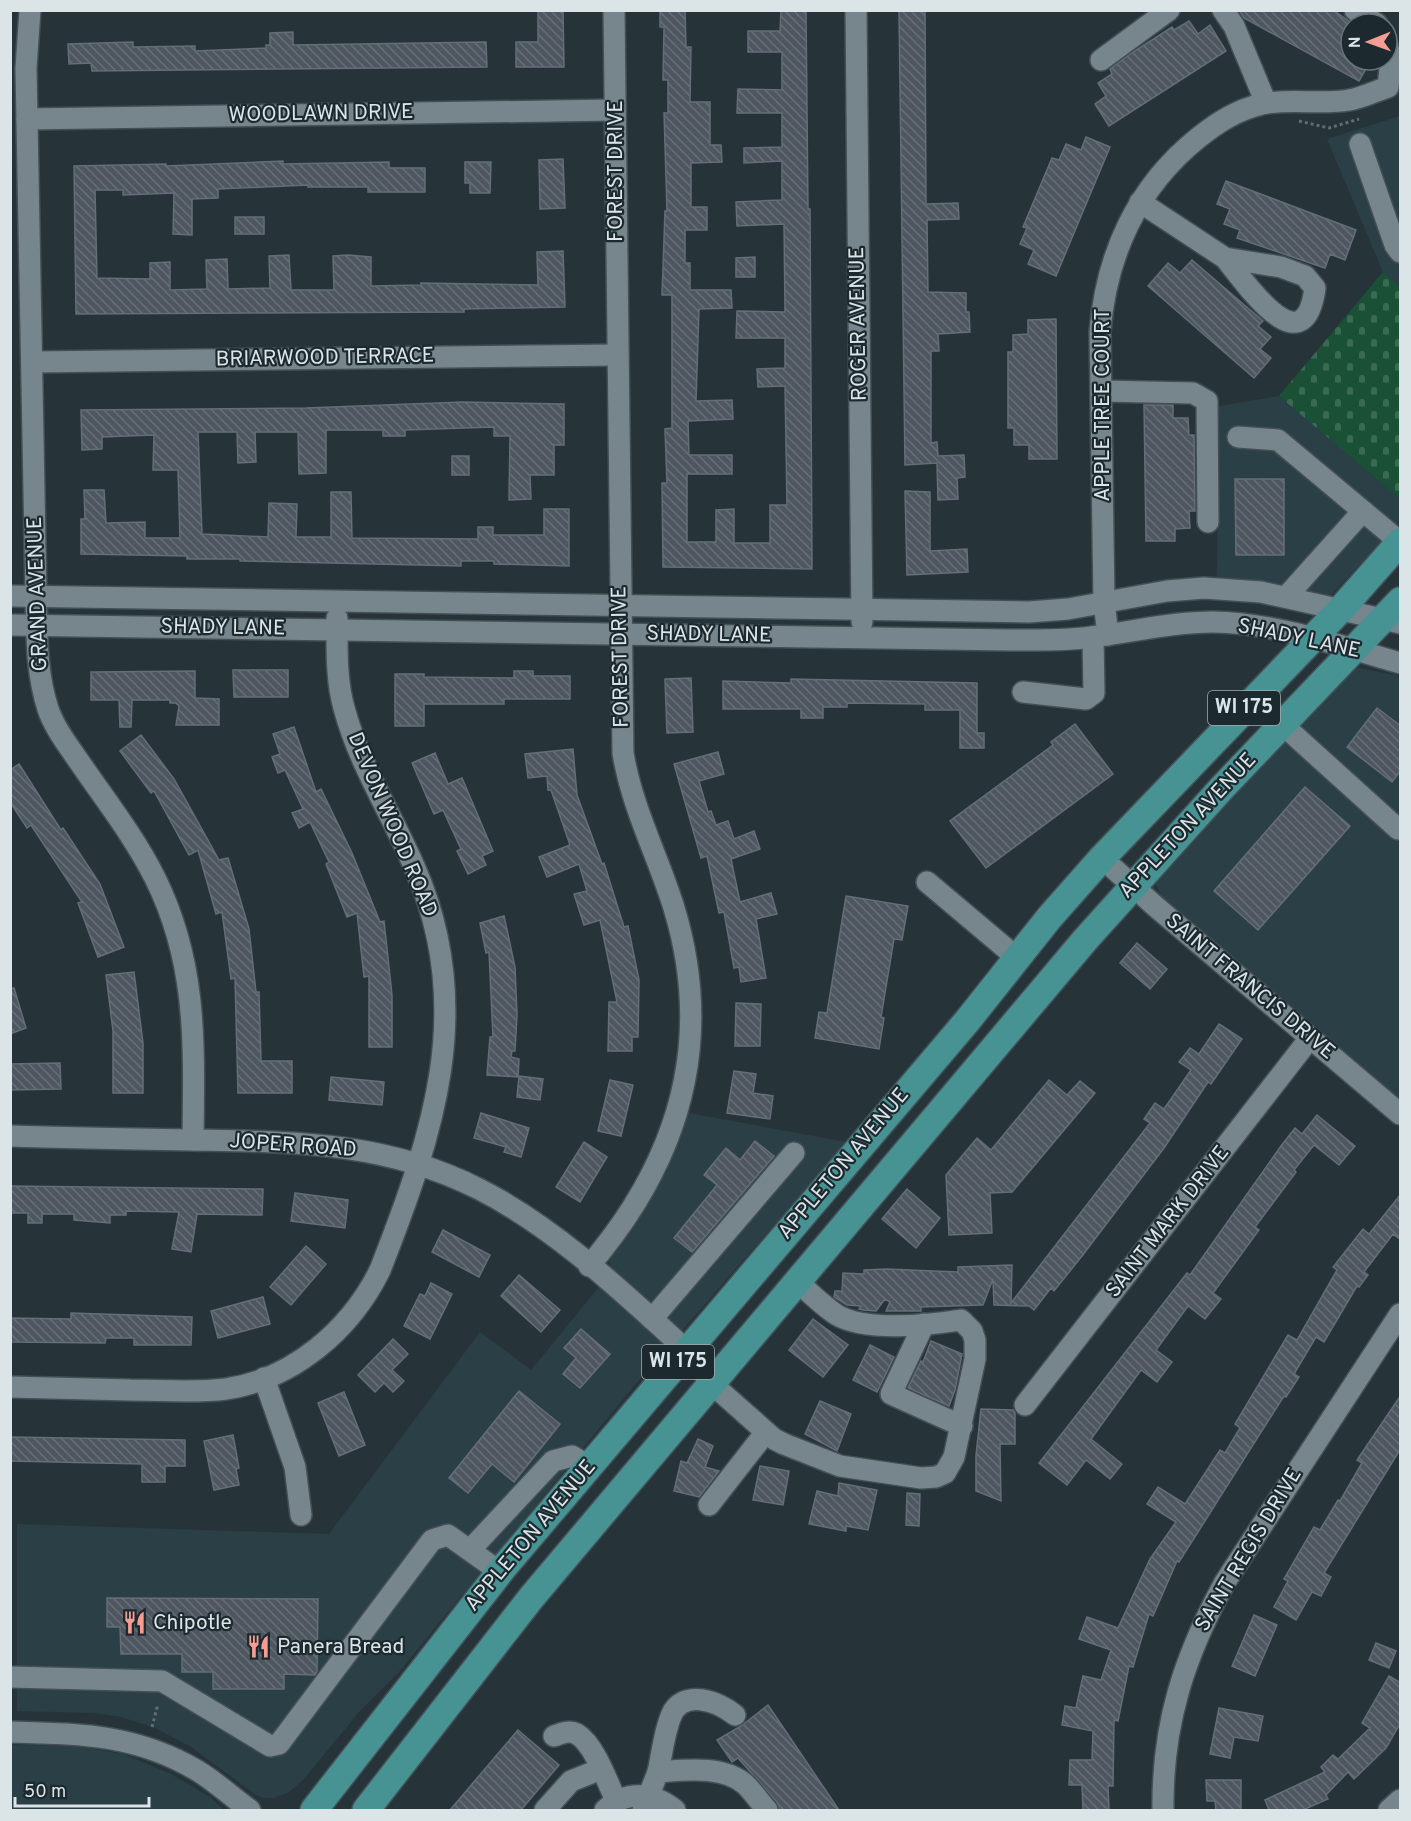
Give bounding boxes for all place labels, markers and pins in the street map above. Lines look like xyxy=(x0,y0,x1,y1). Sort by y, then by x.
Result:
restaurant icon: Chipotle xyxy=(122,1610,148,1636)
place label: Chipotle xyxy=(153,1610,232,1637)
restaurant icon: Panera Bread xyxy=(246,1634,272,1660)
place label: Panera Bread xyxy=(277,1634,404,1661)

